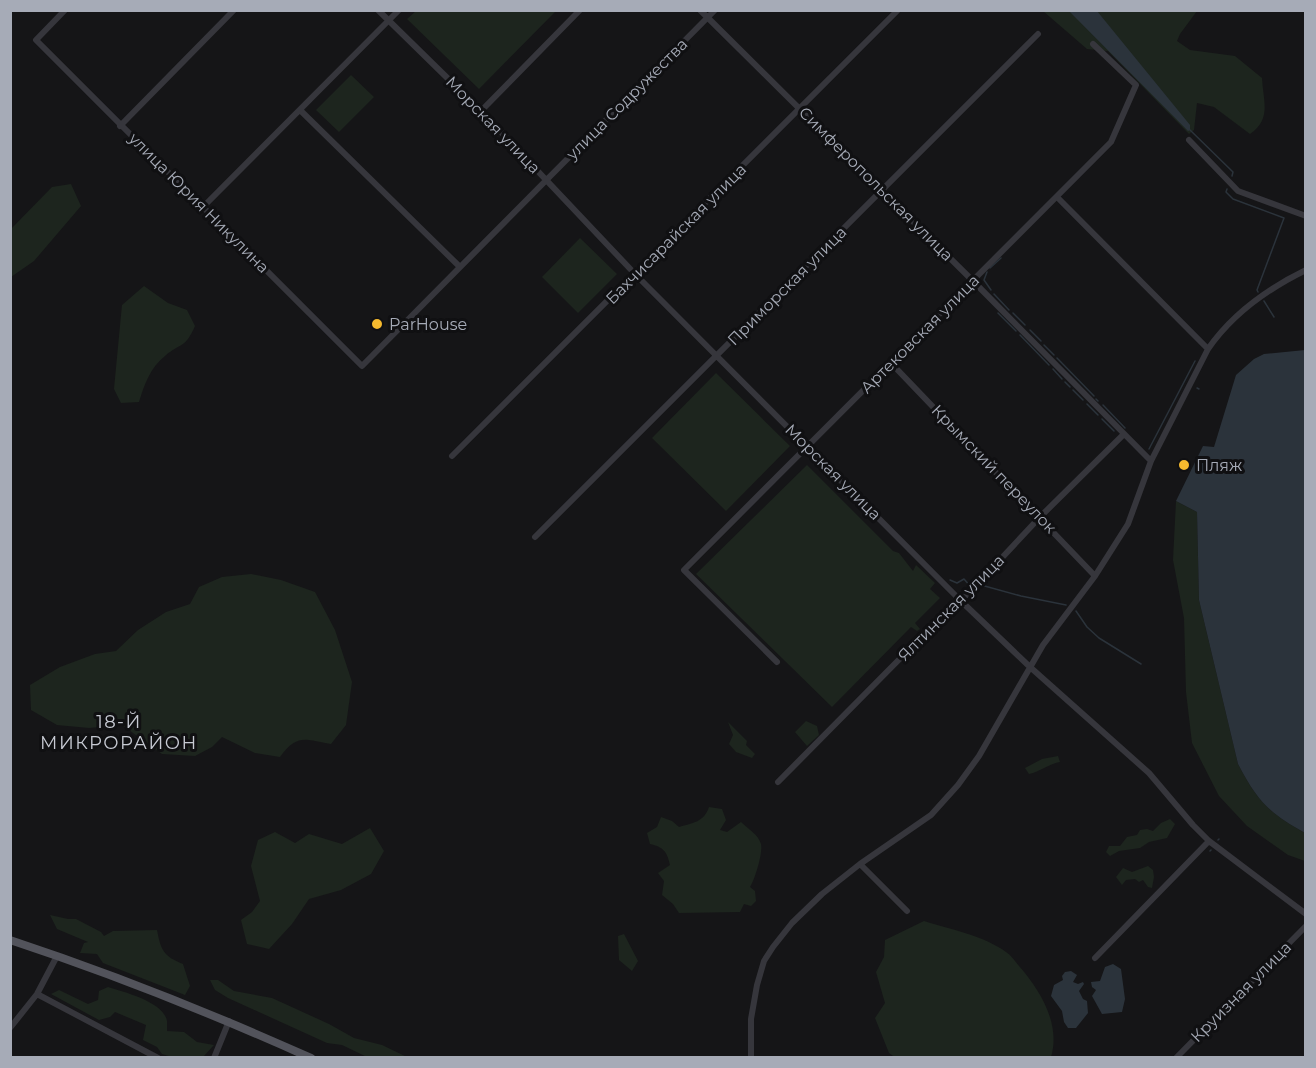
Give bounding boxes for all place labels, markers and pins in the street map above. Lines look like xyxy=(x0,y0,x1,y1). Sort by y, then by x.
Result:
place label: ParHouse xyxy=(389,315,467,334)
marker: ParHouse xyxy=(370,317,384,331)
place label: Пляж xyxy=(1196,456,1242,475)
marker: Пляж xyxy=(1177,458,1191,472)

